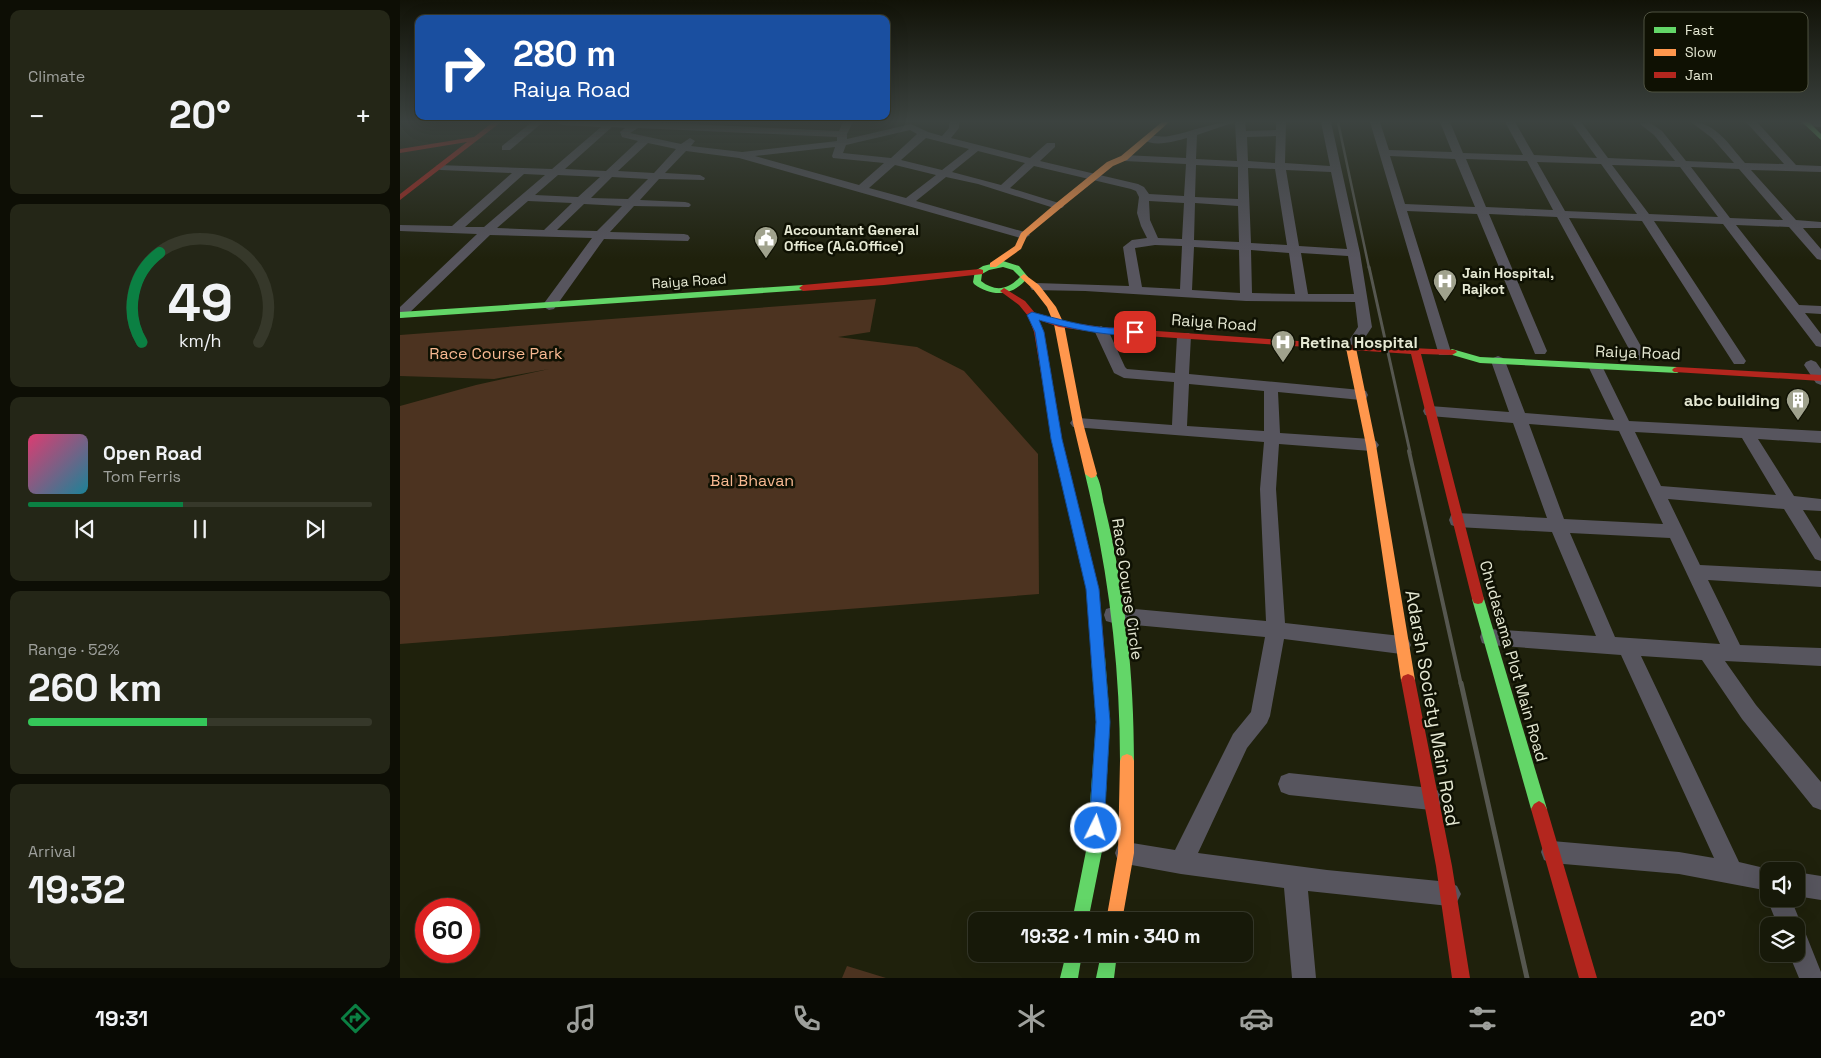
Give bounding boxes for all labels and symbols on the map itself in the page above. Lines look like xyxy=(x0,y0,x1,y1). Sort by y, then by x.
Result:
legend xyxy=(1644,12,1808,92)
text: Fast xyxy=(1685,21,1714,39)
text: Slow xyxy=(1685,43,1717,61)
text: Jam xyxy=(1685,66,1713,84)
place label: Accountant General Office (A.G.Office) xyxy=(784,221,919,255)
public building icon: Accountant General Office (A.G.Office) xyxy=(753,225,779,259)
place label: Jain Hospital, Rajkot xyxy=(1462,264,1554,298)
hospital icon: Jain Hospital, Rajkot xyxy=(1432,268,1458,302)
street label: Raiya Road xyxy=(651,269,727,293)
street label: Raiya Road xyxy=(1171,309,1257,336)
pin xyxy=(1114,311,1156,353)
hospital icon: Retina Hospital xyxy=(1270,329,1296,363)
place label: Retina Hospital xyxy=(1300,332,1418,353)
street label: Raiya Road xyxy=(1595,341,1681,364)
park label: Race Course Park xyxy=(429,343,563,364)
building icon: abc building xyxy=(1785,387,1811,421)
place label: abc building xyxy=(1684,390,1780,411)
park label: Bal Bhavan xyxy=(710,470,794,491)
street label: Race Course Circle xyxy=(1107,517,1148,661)
street label: Chudasama Plot Main Road xyxy=(1475,558,1552,764)
street label: Adarsh Society Main Road xyxy=(1399,588,1466,828)
position arrow xyxy=(1069,801,1121,853)
speed limit sign: 60 xyxy=(415,898,480,963)

